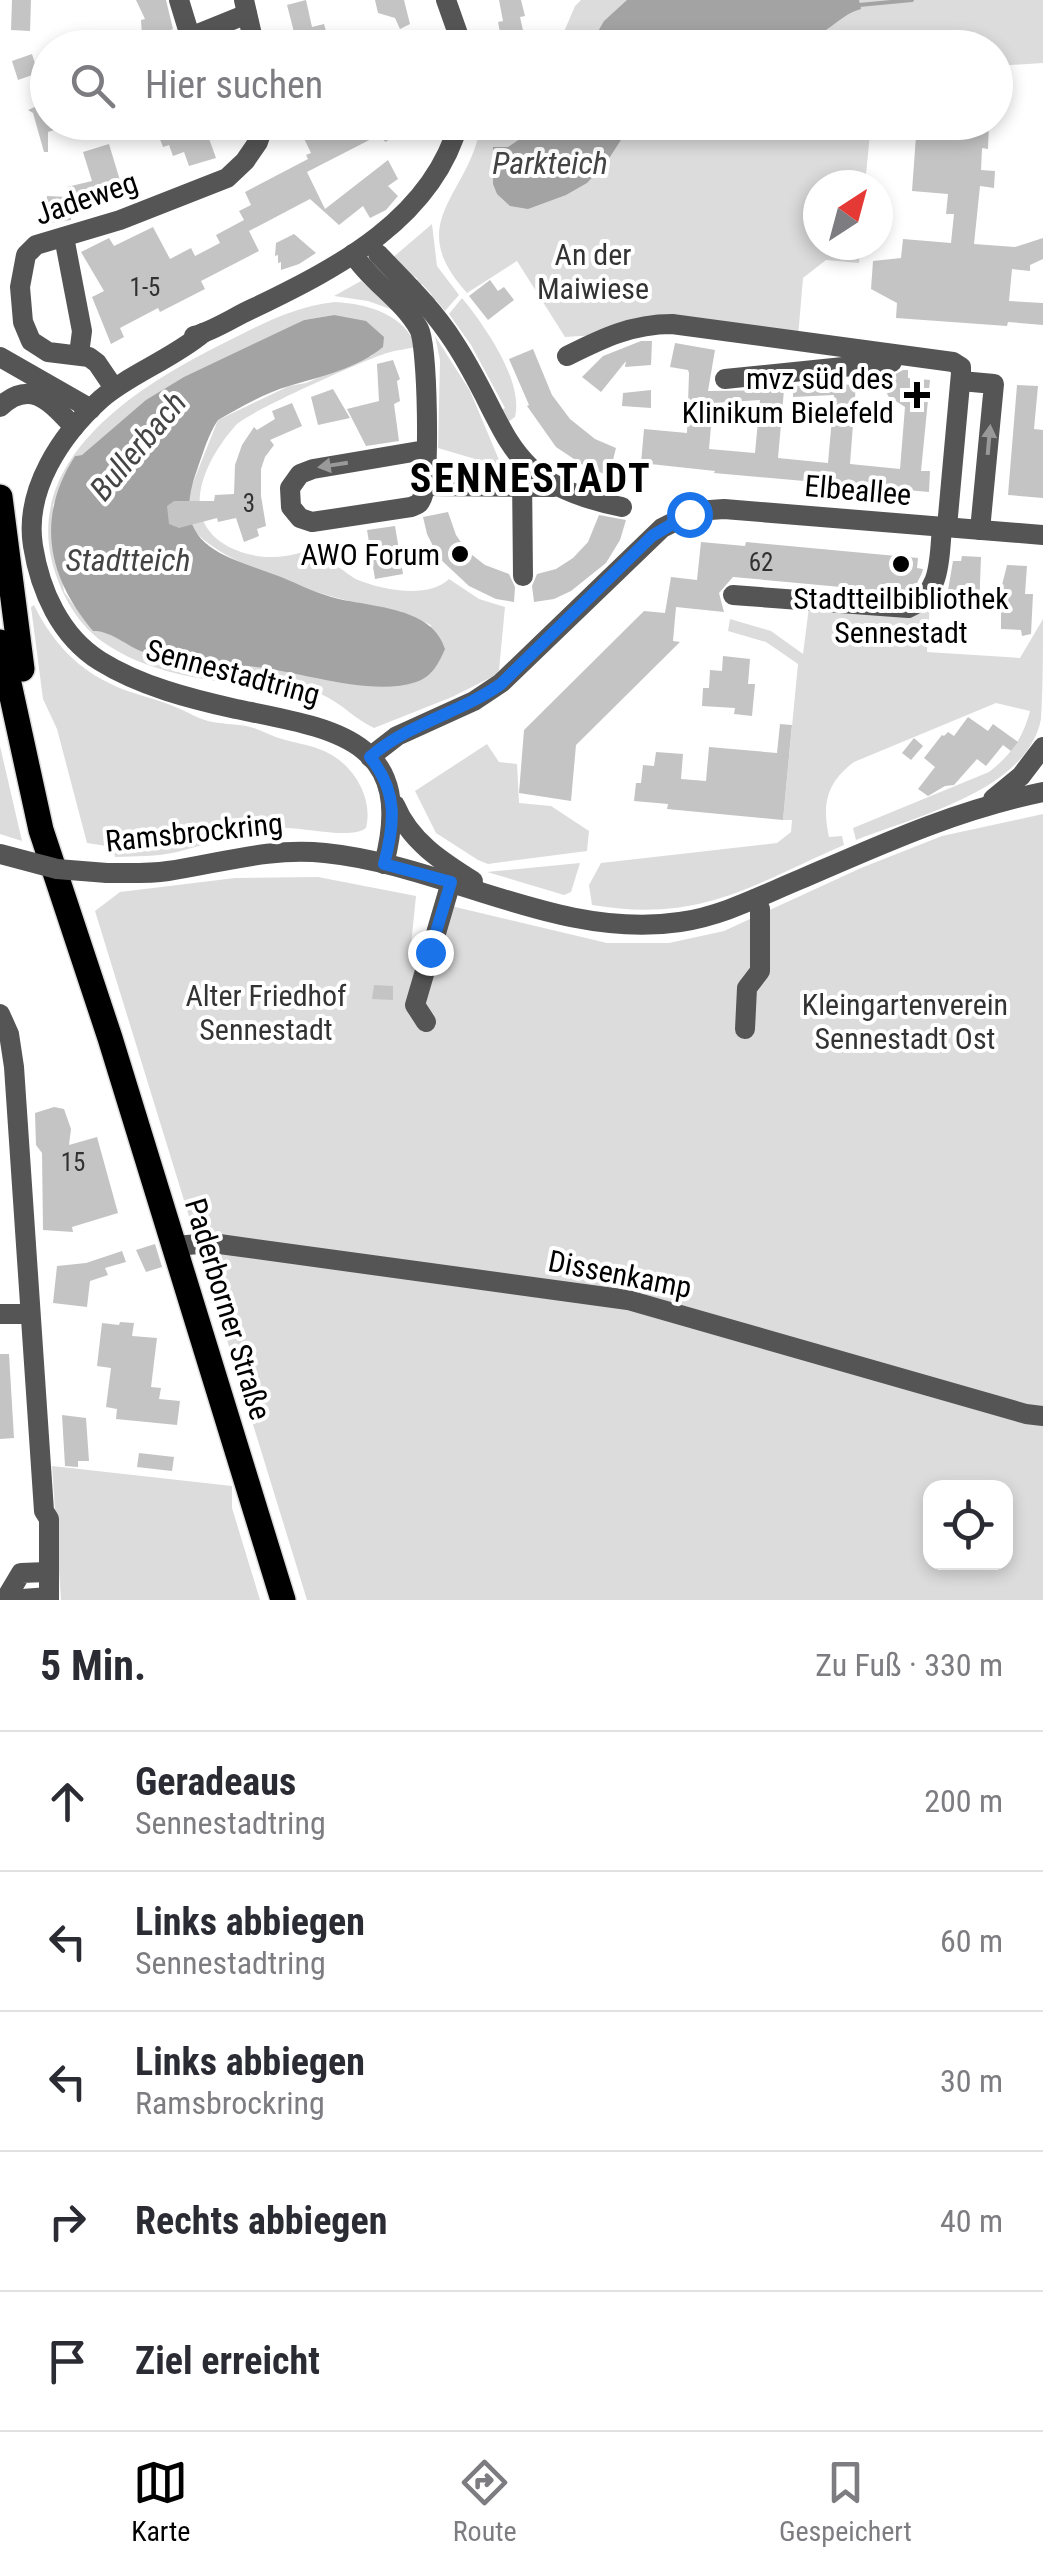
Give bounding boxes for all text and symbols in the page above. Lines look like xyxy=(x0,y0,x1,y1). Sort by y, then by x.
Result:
search box xyxy=(30,30,1013,140)
icon: search xyxy=(65,58,120,113)
text: Hier suchen xyxy=(145,63,323,107)
water label: Parkteich xyxy=(492,144,608,182)
street label: Jadeweg xyxy=(30,164,142,232)
north arrow xyxy=(803,170,893,260)
park label: An der Maiwiese xyxy=(537,237,649,306)
house number: 1-5 xyxy=(130,273,160,302)
place label: mvz süd des Klinikum Bielefeld xyxy=(682,361,894,430)
marker: mvz süd des Klinikum Bielefeld xyxy=(904,382,930,408)
water label: Bullerbach xyxy=(82,384,194,508)
one-way arrow xyxy=(981,424,997,456)
district label: SENNESTADT xyxy=(410,455,652,502)
one-way arrow xyxy=(317,458,348,473)
street label: Elbeallee xyxy=(803,468,913,512)
house number: 3 xyxy=(243,489,255,518)
route start xyxy=(667,492,713,538)
place label: AWO Forum xyxy=(301,537,440,572)
water label: Stadtteich xyxy=(66,541,190,579)
marker: AWO Forum xyxy=(449,543,471,565)
house number: 62 xyxy=(749,548,773,577)
marker: Stadtteilbibliothek Sennestadt xyxy=(890,553,912,575)
place label: Stadtteilbibliothek Sennestadt xyxy=(793,581,1009,650)
street label: Sennestadtring xyxy=(142,632,324,712)
street label: Ramsbrockring xyxy=(104,805,284,859)
route end xyxy=(408,930,454,976)
park label: Alter Friedhof Sennestadt xyxy=(185,978,347,1047)
park label: Kleingartenverein Sennestadt Ost xyxy=(802,987,1008,1056)
house number: 15 xyxy=(61,1148,85,1177)
street label: Paderborner Straße xyxy=(178,1194,278,1424)
street label: Dissenkamp xyxy=(545,1243,695,1305)
map controls xyxy=(923,1480,1013,1570)
button: locate xyxy=(923,1480,1013,1570)
text: 5 Min. xyxy=(40,1641,146,1690)
text: Zu Fuß · 330 m xyxy=(815,1646,1003,1684)
text: Geradeaus xyxy=(135,1760,296,1804)
icon: ahead xyxy=(40,1774,95,1829)
text: 200 m xyxy=(924,1782,1003,1820)
text: Sennestadtring xyxy=(135,1804,326,1842)
text: Links abbiegen xyxy=(135,1900,365,1944)
icon: left xyxy=(40,1914,95,1969)
text: 60 m xyxy=(940,1922,1003,1960)
text: Sennestadtring xyxy=(135,1944,326,1982)
text: Links abbiegen xyxy=(135,2040,365,2084)
icon: left xyxy=(40,2054,95,2109)
text: 30 m xyxy=(940,2062,1003,2100)
text: Ramsbrockring xyxy=(135,2084,325,2122)
icon: right xyxy=(40,2194,95,2249)
text: Rechts abbiegen xyxy=(135,2199,387,2243)
text: 40 m xyxy=(940,2202,1003,2240)
icon: arrive xyxy=(40,2334,95,2389)
text: Ziel erreicht xyxy=(135,2339,320,2383)
tab: Karte xyxy=(131,2455,190,2548)
tab: Route xyxy=(453,2455,517,2548)
tab: Gespeichert xyxy=(779,2455,912,2548)

